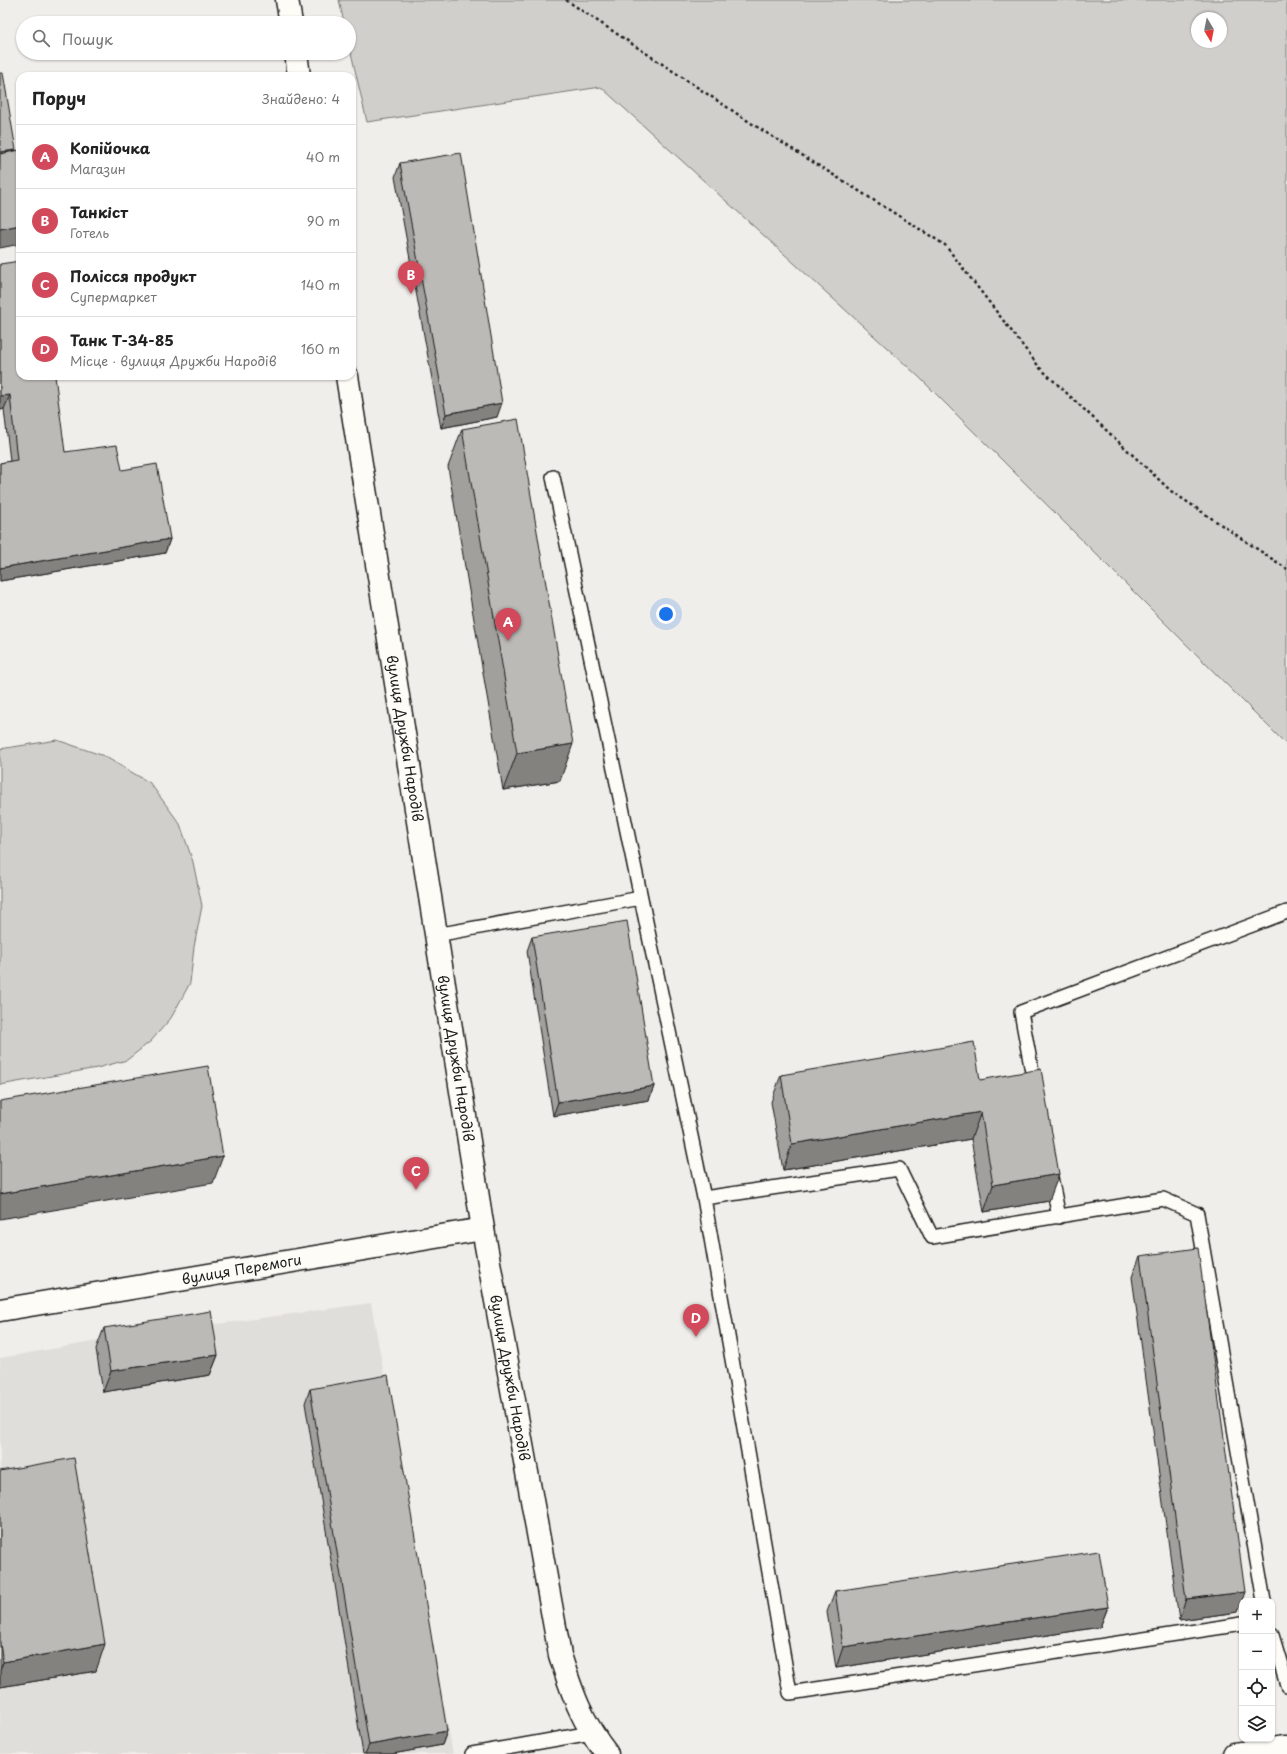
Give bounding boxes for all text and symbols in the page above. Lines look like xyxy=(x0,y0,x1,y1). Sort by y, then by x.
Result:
north arrow xyxy=(1191,12,1227,48)
search box xyxy=(16,16,356,60)
icon: search xyxy=(30,27,52,49)
text: Пошук xyxy=(62,27,113,50)
text: Поруч xyxy=(32,85,86,111)
text: Знайдено: 4 xyxy=(262,89,340,108)
text: Копійочка xyxy=(70,136,150,159)
text: A xyxy=(40,147,50,166)
text: 40 m xyxy=(306,147,340,166)
text: Магазин xyxy=(70,159,126,178)
text: Танкіст xyxy=(70,200,128,223)
text: B xyxy=(41,211,49,230)
text: 90 m xyxy=(307,211,340,230)
text: Готель xyxy=(70,223,109,242)
pin: B xyxy=(398,261,424,294)
text: Полісся продукт xyxy=(70,264,196,287)
text: C xyxy=(40,275,50,294)
text: 140 m xyxy=(301,275,340,294)
text: Супермаркет xyxy=(70,287,157,306)
text: Танк Т-34-85 xyxy=(70,328,174,351)
text: D xyxy=(40,339,50,358)
text: 160 m xyxy=(301,339,340,358)
text: Місце · вулиця Дружби Народів xyxy=(70,351,276,370)
your location xyxy=(656,604,676,624)
pin: A xyxy=(495,608,521,641)
street label: вулиця Дружби Народів xyxy=(382,653,429,823)
street label: вулиця Дружби Народів xyxy=(433,973,480,1143)
pin: C xyxy=(403,1157,429,1190)
street label: вулиця Перемоги xyxy=(180,1249,303,1289)
street label: вулиця Дружби Народів xyxy=(485,1293,536,1463)
pin: D xyxy=(683,1304,709,1337)
map controls xyxy=(1239,1598,1275,1742)
button: + xyxy=(1239,1598,1275,1634)
button: − xyxy=(1239,1634,1275,1670)
button: locate xyxy=(1239,1670,1275,1706)
button: layers xyxy=(1239,1706,1275,1742)

